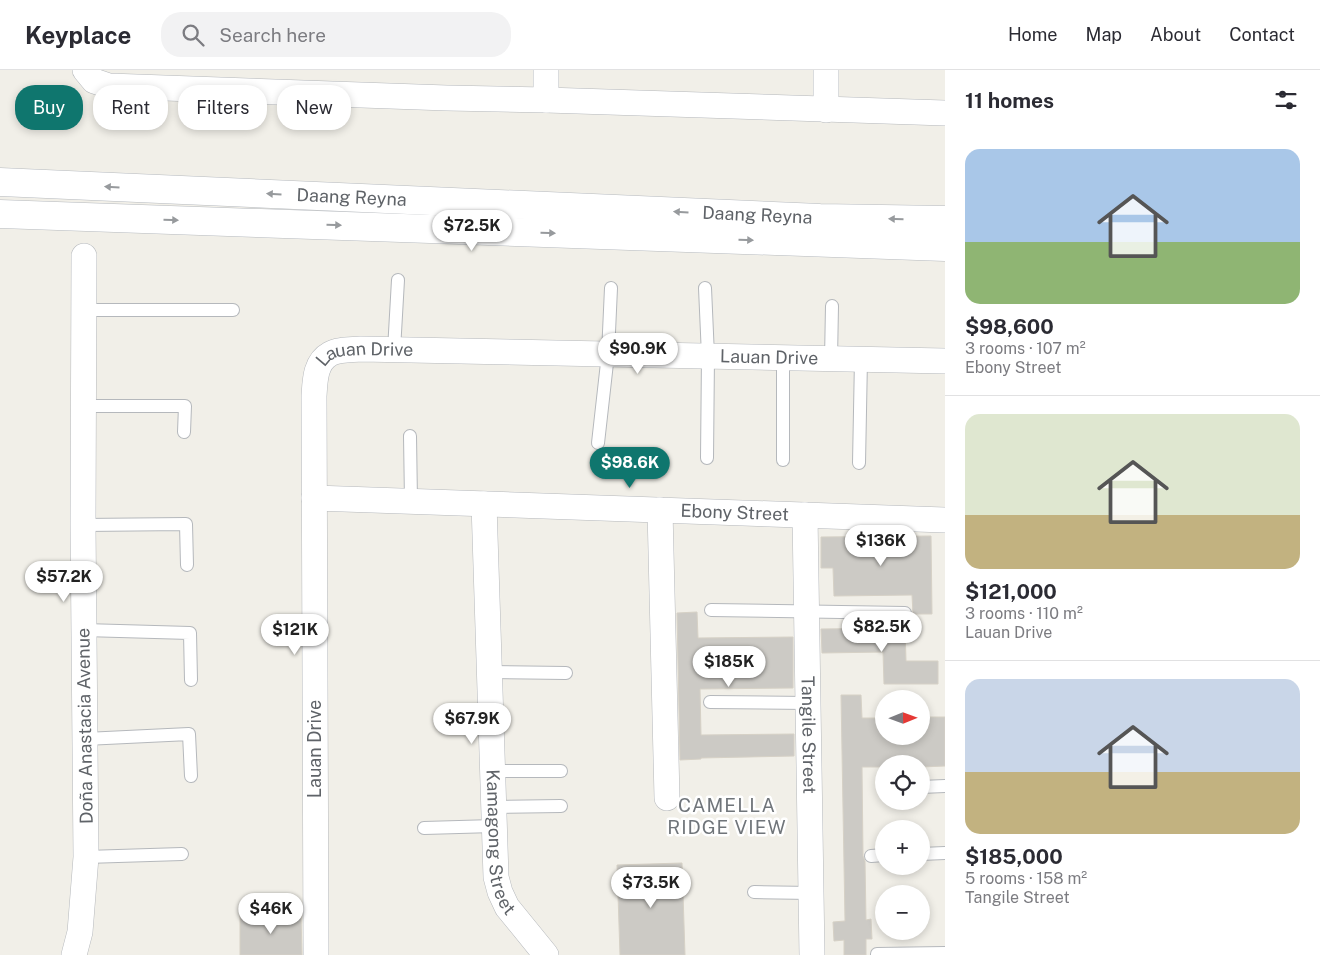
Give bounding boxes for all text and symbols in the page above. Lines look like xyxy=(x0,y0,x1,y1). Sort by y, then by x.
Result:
search box xyxy=(161,12,511,57)
text: Keyplace xyxy=(25,21,131,49)
icon: search xyxy=(179,21,207,49)
text: Search here xyxy=(219,24,326,46)
text: Home xyxy=(1008,24,1058,45)
text: Map xyxy=(1086,24,1122,45)
text: About xyxy=(1150,24,1201,45)
text: Contact xyxy=(1229,24,1295,45)
chip: Buy xyxy=(15,85,83,130)
chip: Rent xyxy=(93,85,168,130)
chip: Filters xyxy=(178,85,267,130)
chip: New xyxy=(277,85,351,130)
icon: filters xyxy=(1272,86,1300,114)
text: 11 homes xyxy=(965,88,1054,113)
icon: home xyxy=(1088,181,1178,271)
one-way arrow xyxy=(104,182,120,190)
street label: Daang Reyna xyxy=(296,184,407,210)
one-way arrow xyxy=(266,189,282,197)
street label: Daang Reyna xyxy=(702,202,813,228)
one-way arrow xyxy=(673,207,689,215)
pin: $72.5K xyxy=(431,210,513,252)
one-way arrow xyxy=(888,215,904,223)
one-way arrow xyxy=(163,216,179,224)
text: $72.5K xyxy=(443,216,501,235)
one-way arrow xyxy=(326,222,342,230)
one-way arrow xyxy=(541,229,557,237)
one-way arrow xyxy=(738,236,754,244)
text: $98,600 xyxy=(965,314,1054,339)
pin: $90.9K xyxy=(597,332,679,375)
street label: Lauan Drive xyxy=(311,338,414,370)
text: $90.9K xyxy=(609,339,667,358)
text: 3 rooms · 107 m² xyxy=(965,339,1086,358)
street label: Lauan Drive xyxy=(720,345,819,368)
text: Ebony Street xyxy=(965,358,1061,377)
pin: $98.6K xyxy=(589,446,671,489)
icon: home xyxy=(1088,447,1178,537)
text: $98.6K xyxy=(601,453,659,472)
street label: Ebony Street xyxy=(680,500,789,525)
pin: $136K xyxy=(846,524,916,567)
text: $136K xyxy=(856,531,906,550)
pin: $57.2K xyxy=(23,560,105,603)
text: $57.2K xyxy=(36,567,92,586)
text: $121,000 xyxy=(965,579,1057,604)
text: 3 rooms · 110 m² xyxy=(965,604,1083,623)
pin: $82.5K xyxy=(841,610,923,653)
pin: $121K xyxy=(260,614,330,656)
text: $82.5K xyxy=(853,617,911,636)
text: $121K xyxy=(272,620,318,639)
text: Lauan Drive xyxy=(965,623,1052,642)
street label: Doña Anastacia Avenue xyxy=(72,628,97,824)
pin: $185K xyxy=(694,646,764,688)
text: $185K xyxy=(704,652,754,671)
street label: Tangile Street xyxy=(798,676,820,794)
north arrow xyxy=(875,690,930,745)
map controls xyxy=(875,690,930,940)
street label: Lauan Drive xyxy=(304,700,325,798)
pin: $67.9K xyxy=(431,702,513,745)
text: $67.9K xyxy=(444,709,500,728)
icon: home xyxy=(1088,712,1178,802)
button: locate xyxy=(875,755,930,810)
street label: Kamagong Street xyxy=(483,769,520,919)
district label: CAMELLA RIDGE VIEW xyxy=(667,794,787,838)
button: + xyxy=(875,820,930,875)
text: $185,000 xyxy=(965,844,1063,869)
pin: $73.5K xyxy=(610,866,692,909)
text: 5 rooms · 158 m² xyxy=(965,869,1087,888)
text: $73.5K xyxy=(622,873,680,892)
button: − xyxy=(875,885,930,940)
text: Tangile Street xyxy=(965,888,1070,907)
pin: $46K xyxy=(241,892,301,935)
text: $46K xyxy=(249,899,293,918)

